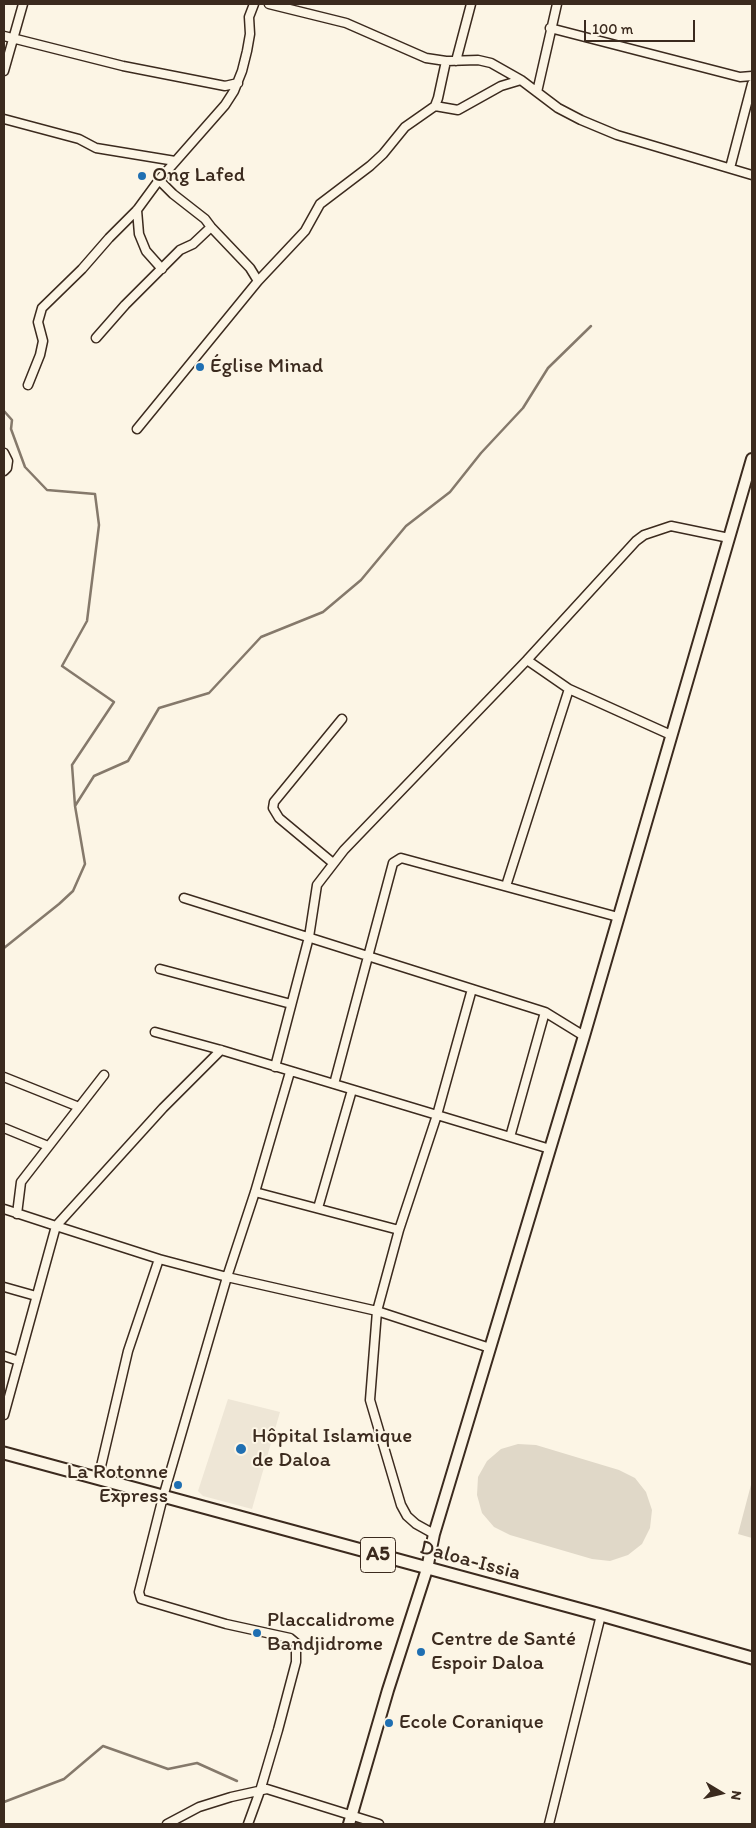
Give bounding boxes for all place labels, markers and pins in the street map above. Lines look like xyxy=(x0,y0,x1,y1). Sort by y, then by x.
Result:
place label: Ong Lafed xyxy=(152,163,245,189)
marker: Ong Lafed xyxy=(136,170,148,182)
place label: Église Minad xyxy=(210,354,323,380)
marker: Église Minad xyxy=(194,361,206,373)
place label: Hôpital Islamique de Daloa xyxy=(252,1424,412,1474)
marker: Hôpital Islamique de Daloa xyxy=(234,1442,248,1456)
place label: La Rotonne Express xyxy=(67,1460,168,1510)
marker: La Rotonne Express xyxy=(172,1479,184,1491)
place label: Placcalidrome Bandjidrome xyxy=(267,1608,395,1658)
marker: Placcalidrome Bandjidrome xyxy=(251,1627,263,1639)
place label: Centre de Santé Espoir Daloa xyxy=(431,1627,576,1677)
marker: Centre de Santé Espoir Daloa xyxy=(415,1646,427,1658)
place label: Ecole Coranique xyxy=(399,1710,544,1736)
marker: Ecole Coranique xyxy=(383,1717,395,1729)

